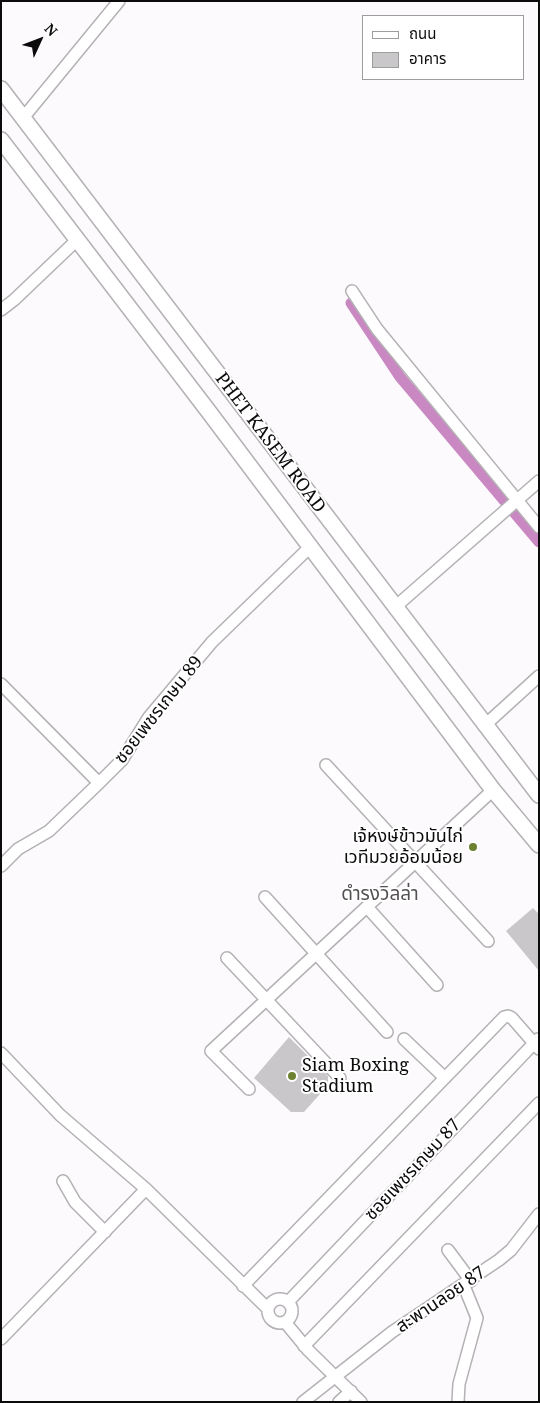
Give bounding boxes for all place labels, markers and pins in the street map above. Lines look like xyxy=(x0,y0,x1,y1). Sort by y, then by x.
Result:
place label: เจ้หงษ์ข้าวมันไก่ เวทีมวยอ้อมน้อย xyxy=(344,826,463,869)
marker: เจ้หงษ์ข้าวมันไก่ เวทีมวยอ้อมน้อย xyxy=(467,841,479,853)
place label: Siam Boxing Stadium xyxy=(302,1055,409,1098)
marker: Siam Boxing Stadium xyxy=(286,1070,298,1082)

